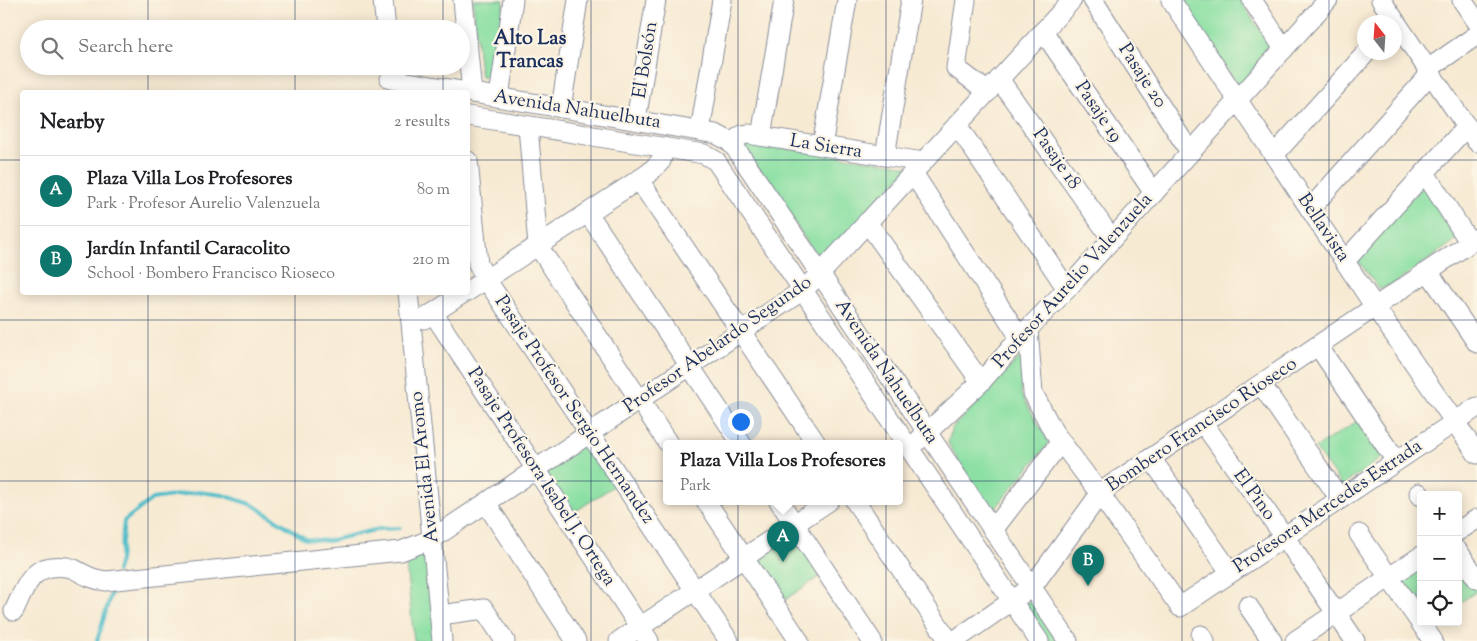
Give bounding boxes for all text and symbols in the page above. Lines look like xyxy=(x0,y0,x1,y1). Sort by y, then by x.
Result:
north arrow xyxy=(1357,15,1402,60)
search box xyxy=(20,20,470,75)
street label: El Bolsón xyxy=(627,20,665,100)
district label: Alto Las Trancas xyxy=(494,25,567,77)
icon: search xyxy=(38,34,66,62)
text: Search here xyxy=(78,34,173,61)
street label: Pasaje 20 xyxy=(1111,38,1173,114)
street label: Pasaje 19 xyxy=(1068,76,1128,148)
street label: Avenida Nahuelbuta xyxy=(491,83,663,137)
text: Nearby xyxy=(40,108,105,138)
text: 2 results xyxy=(394,111,450,134)
street label: Pasaje 18 xyxy=(1025,123,1087,195)
street label: La Sierra xyxy=(788,128,864,166)
text: Plaza Villa Los Profesores xyxy=(87,166,292,193)
text: A xyxy=(50,179,63,202)
text: 80 m xyxy=(417,179,450,202)
street label: Profesor Aurelio Valenzuela xyxy=(987,187,1159,375)
street label: Bellavista xyxy=(1290,188,1356,268)
text: Park · Profesor Aurelio Valenzuela xyxy=(87,193,320,216)
text: Jardín Infantil Caracolito xyxy=(87,236,290,263)
text: B xyxy=(51,249,61,272)
text: 210 m xyxy=(412,249,450,272)
text: School · Bombero Francisco Rioseco xyxy=(87,263,335,286)
street label: Profesor Abelardo Segundo xyxy=(618,269,818,421)
street label: Pasaje Profesor Sergio Hernandez xyxy=(487,290,661,530)
street label: Avenida Nahuelbuta xyxy=(827,294,945,450)
street label: Bombero Francisco Rioseco xyxy=(1101,351,1303,499)
street label: Pasaje Profesora Isabel J. Ortega xyxy=(460,362,622,592)
street label: Avenida El Aromo xyxy=(404,390,446,544)
your location xyxy=(728,409,754,435)
street label: Profesora Mercedes Estrada xyxy=(1228,433,1428,581)
popup xyxy=(663,440,903,505)
text: Plaza Villa Los Profesores xyxy=(680,448,886,475)
street label: El Pino xyxy=(1226,464,1282,526)
text: Park xyxy=(680,475,711,498)
map controls xyxy=(1417,491,1462,626)
button: + xyxy=(1417,491,1462,536)
pin: A xyxy=(767,521,799,562)
button: − xyxy=(1417,536,1462,581)
pin: B xyxy=(1072,545,1104,586)
button: locate xyxy=(1417,581,1462,626)

